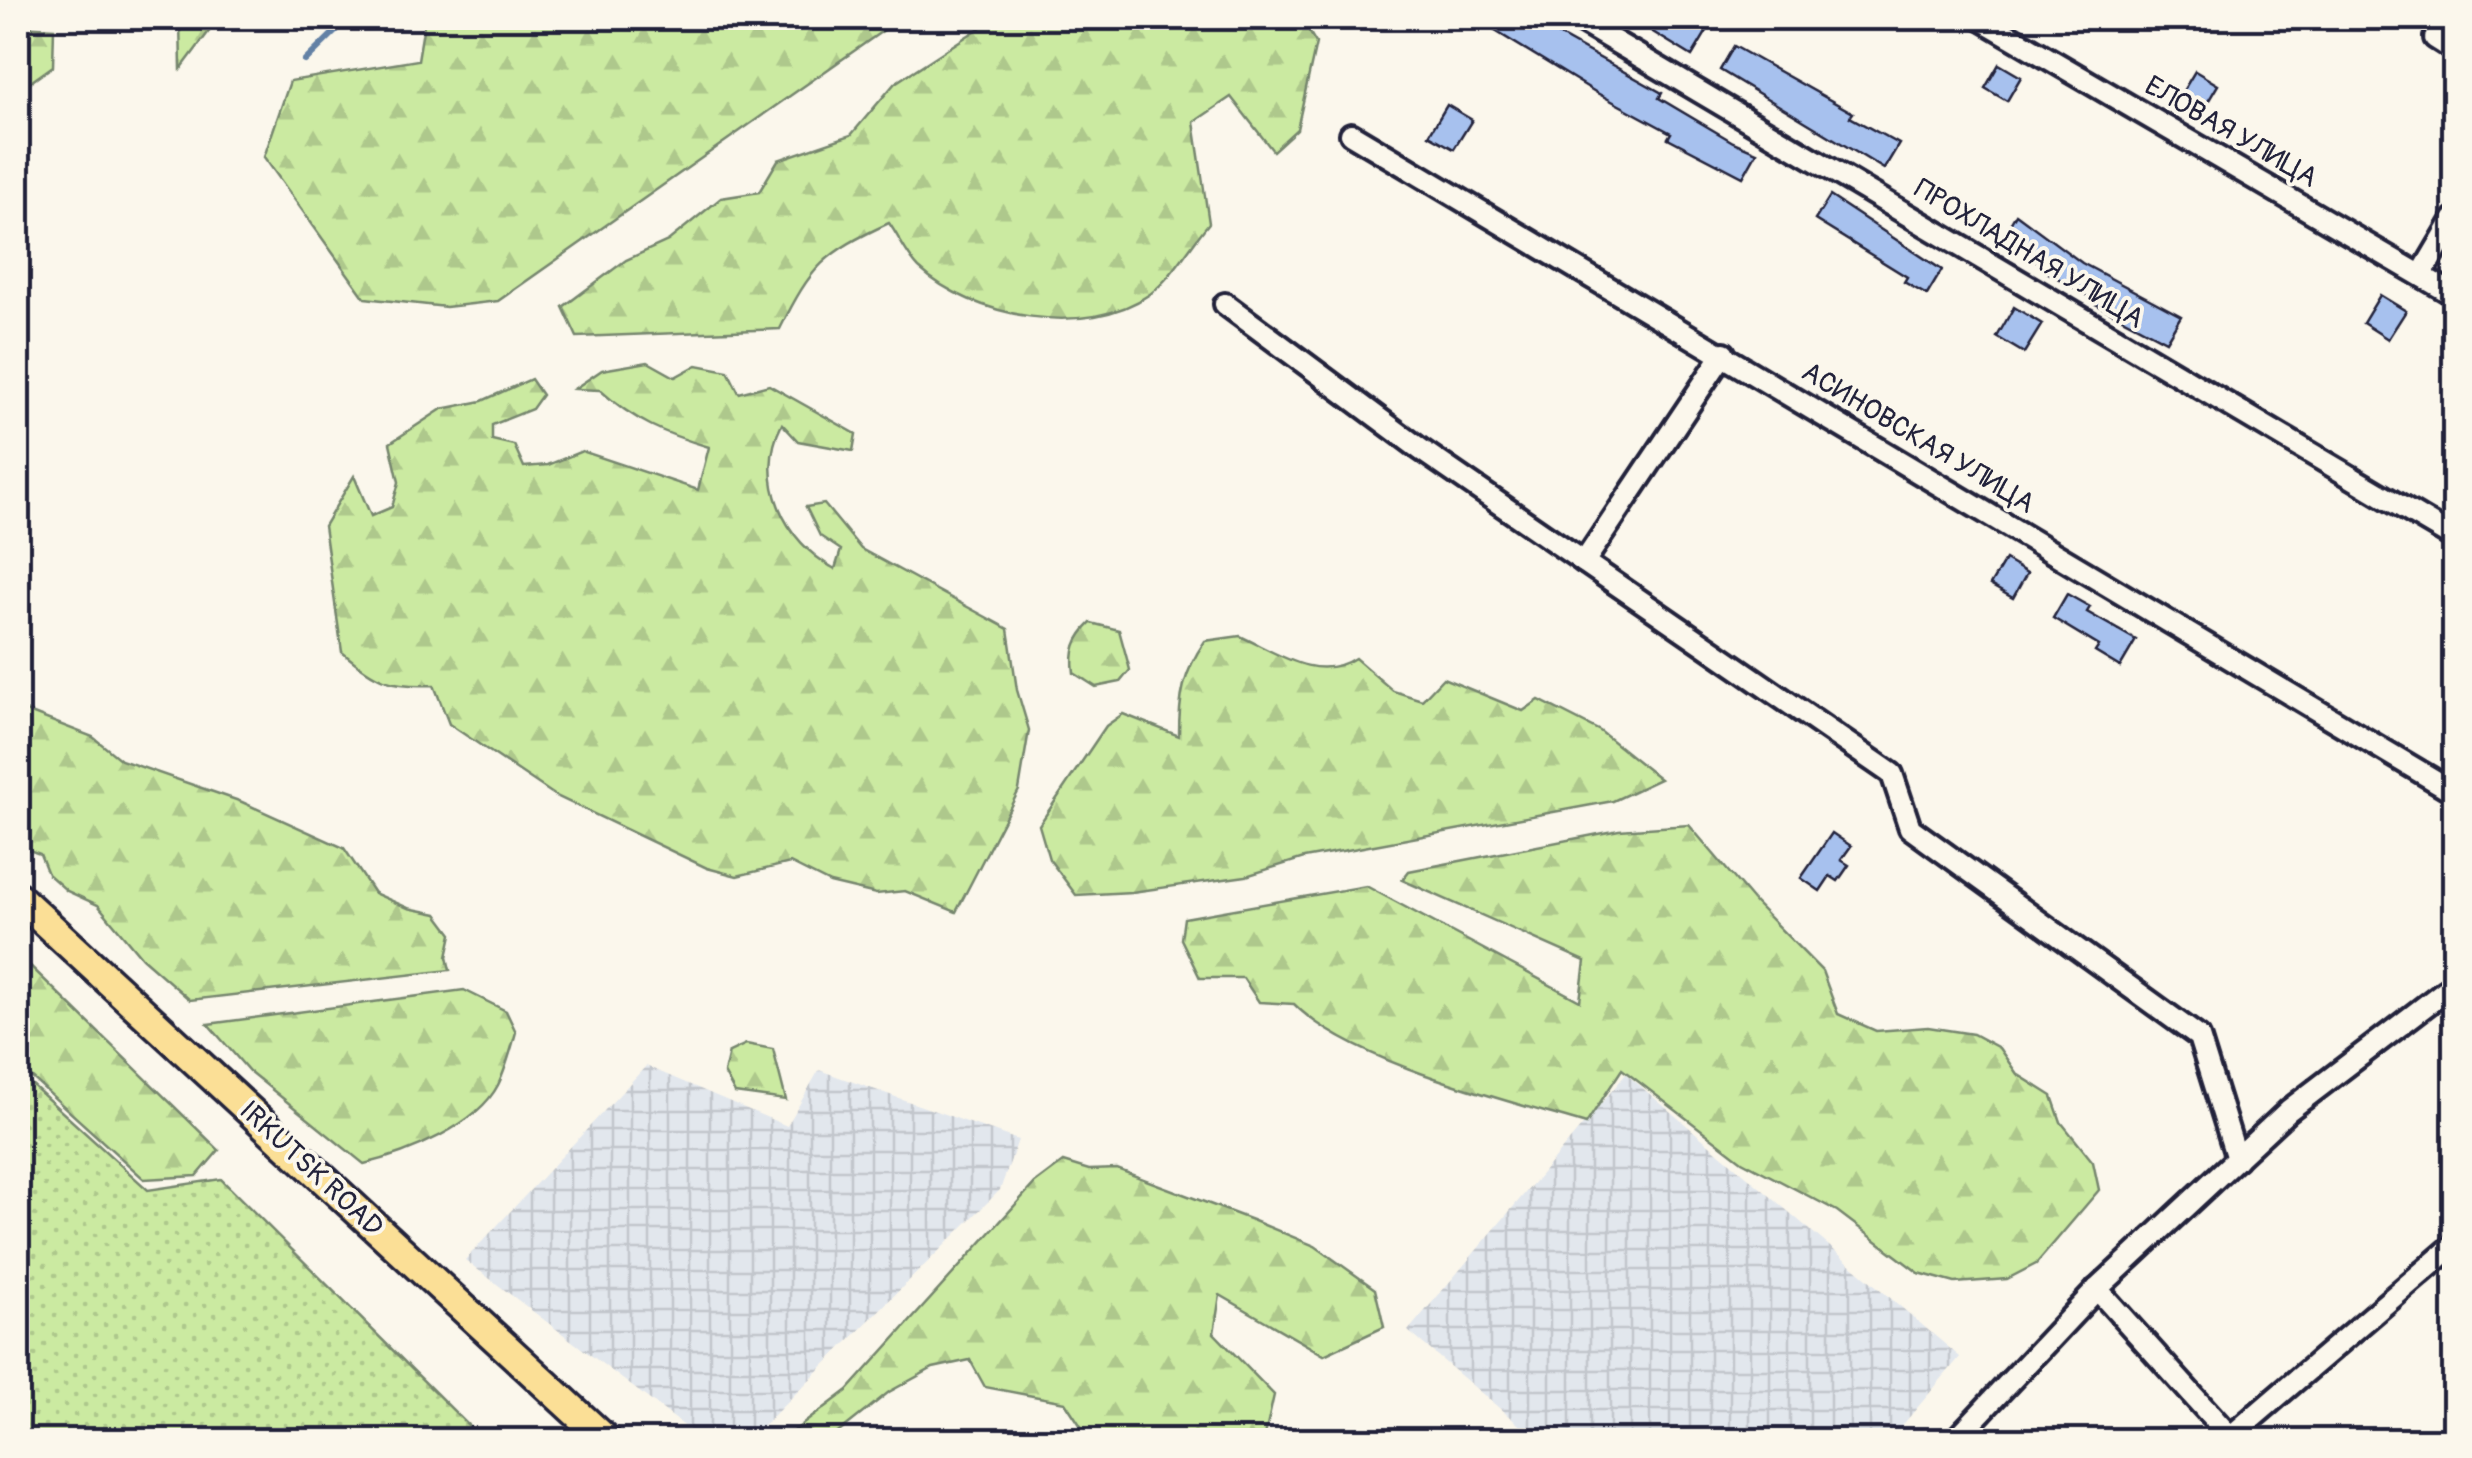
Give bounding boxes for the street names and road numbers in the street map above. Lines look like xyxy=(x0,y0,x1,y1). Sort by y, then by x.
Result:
street label: ЕЛОВАЯ УЛИЦА xyxy=(2138,68,2324,196)
street label: ПРОХЛАДНАЯ УЛИЦА xyxy=(1908,172,2150,336)
street label: АСИНОВСКАЯ УЛИЦА xyxy=(1795,355,2041,521)
street label: IRKUTSK ROAD xyxy=(232,1093,390,1245)

